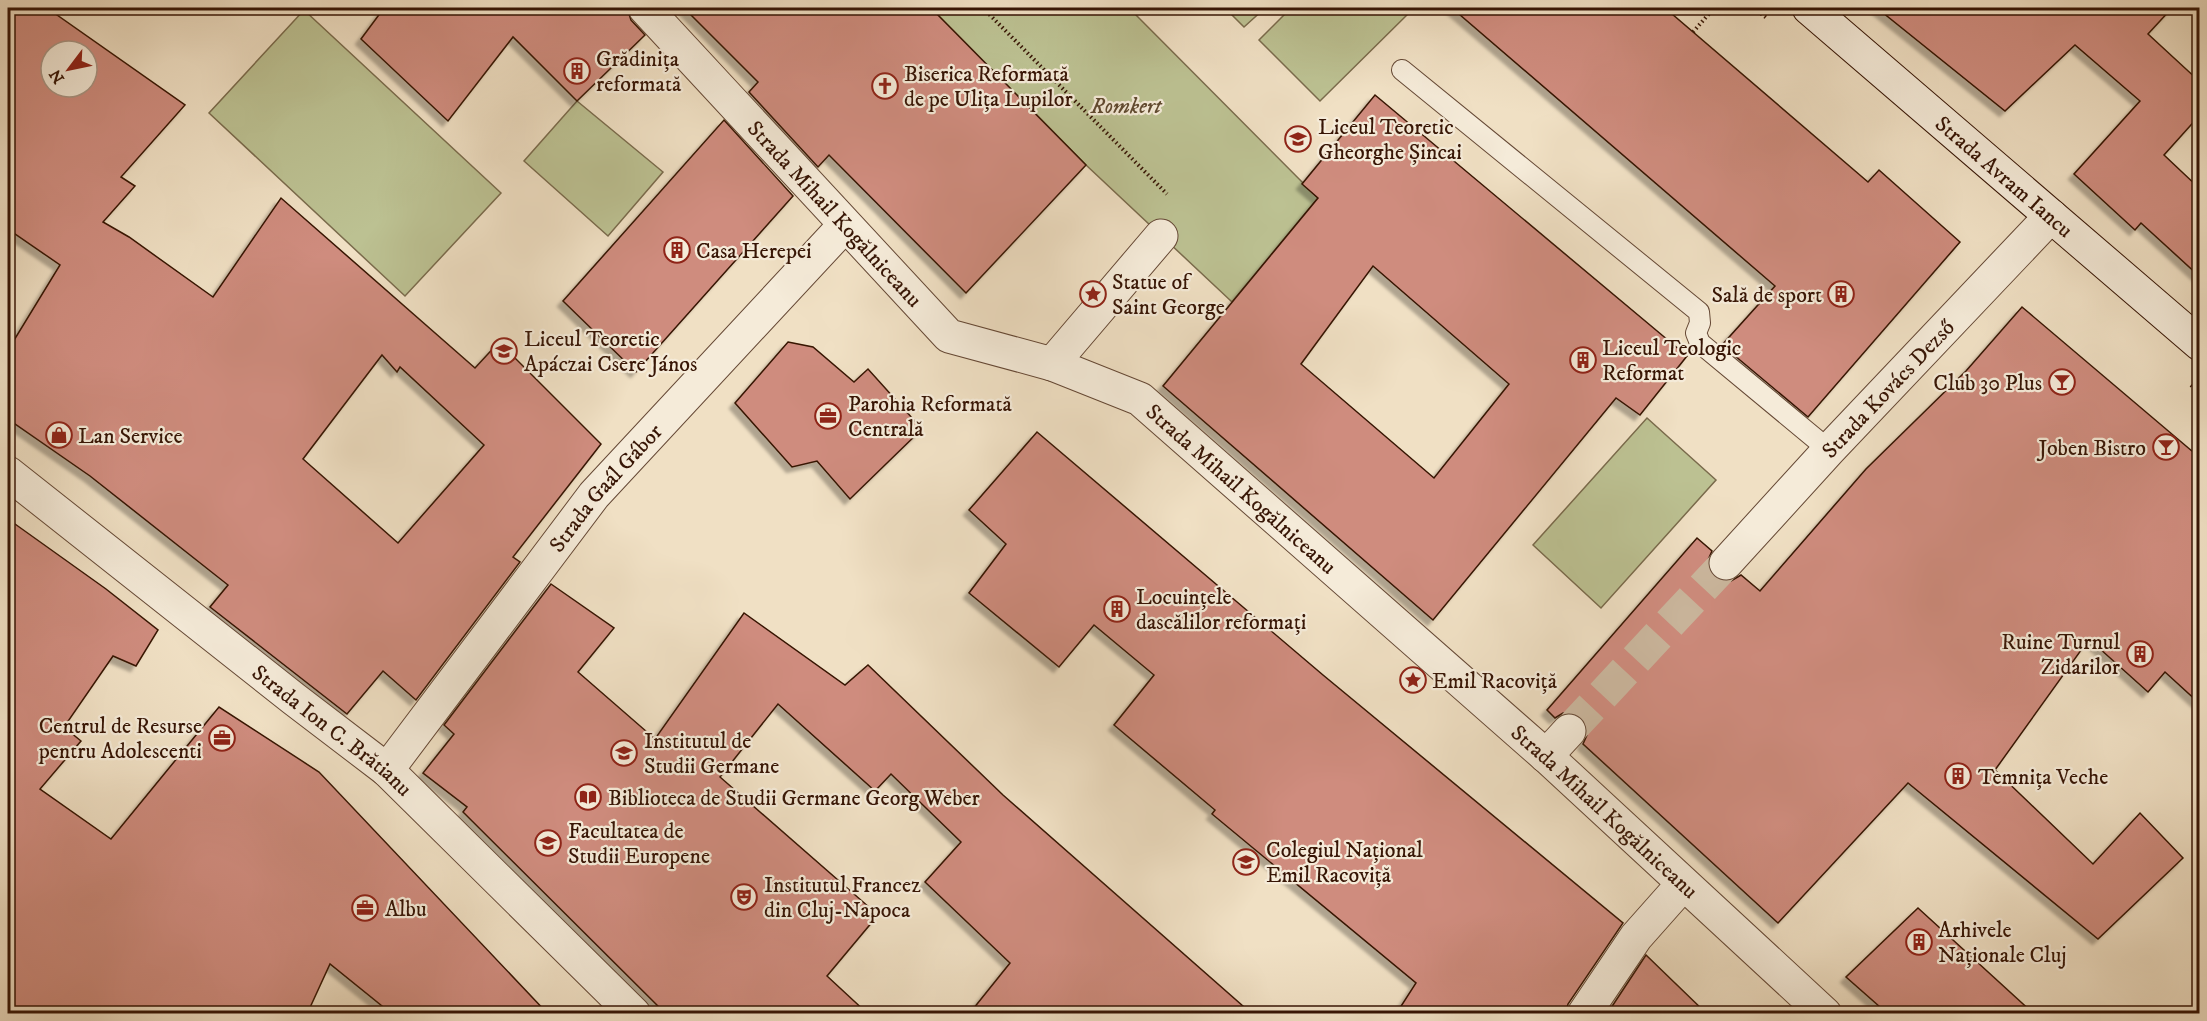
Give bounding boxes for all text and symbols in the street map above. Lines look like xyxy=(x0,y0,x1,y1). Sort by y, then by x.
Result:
north arrow xyxy=(39,39,99,99)
place label: Grădinița reformată xyxy=(596,46,682,98)
building icon: Grădinița reformată xyxy=(562,56,592,86)
place label: Biserica Reformată de pe Ulița Lupilor xyxy=(904,61,1073,113)
text: N xyxy=(45,66,69,87)
church icon: Biserica Reformată de pe Ulița Lupilor xyxy=(870,71,900,101)
park label: Romkert xyxy=(1090,93,1163,120)
street label: Strada Avram Iancu xyxy=(1929,111,2078,244)
place label: Liceul Teoretic Gheorghe Șincai xyxy=(1318,114,1462,166)
street label: Strada Mihail Kogălniceanu xyxy=(741,115,927,313)
school or university icon: Liceul Teoretic Gheorghe Șincai xyxy=(1283,124,1313,154)
building icon: Casa Herepei xyxy=(662,235,692,265)
place label: Casa Herepei xyxy=(696,238,812,265)
place label: Statue of Saint George xyxy=(1112,269,1225,321)
place icon: Statue of Saint George xyxy=(1078,279,1108,309)
building icon: Sală de sport xyxy=(1826,279,1856,309)
place label: Sală de sport xyxy=(1711,282,1822,309)
street label: Strada Kovács Dezső xyxy=(1817,314,1961,464)
place label: Liceul Teoretic Apáczai Csere János xyxy=(524,326,697,378)
place label: Liceul Teologic Reformat xyxy=(1602,335,1741,387)
school or university icon: Liceul Teoretic Apáczai Csere János xyxy=(489,336,519,366)
building icon: Liceul Teologic Reformat xyxy=(1568,345,1598,375)
bar icon: Club 30 Plus xyxy=(2047,367,2077,397)
place label: Club 30 Plus xyxy=(1933,370,2042,397)
place label: Parohia Reformată Centrală xyxy=(848,391,1012,443)
street label: Strada Mihail Kogălniceanu xyxy=(1140,399,1341,580)
office icon: Parohia Reformată Centrală xyxy=(813,401,843,431)
street label: Strada Gaál Gábor xyxy=(544,418,669,558)
shop icon: Lan Service xyxy=(44,420,74,450)
place label: Lan Service xyxy=(78,423,183,450)
bar icon: Joben Bistro xyxy=(2151,432,2181,462)
place label: Joben Bistro xyxy=(2037,435,2146,462)
place label: Locuințele dascălilor reformați xyxy=(1136,584,1306,636)
building icon: Locuințele dascălilor reformați xyxy=(1102,594,1132,624)
place label: Ruine Turnul Zidarilor xyxy=(2001,629,2121,681)
building icon: Ruine Turnul Zidarilor xyxy=(2125,639,2155,669)
street label: Strada Ion C. Brătianu xyxy=(246,659,417,802)
place icon: Emil Racoviță xyxy=(1398,665,1428,695)
place label: Emil Racoviță xyxy=(1432,668,1558,695)
place label: Centrul de Resurse pentru Adolescenti xyxy=(38,713,202,765)
street label: Strada Mihail Kogălniceanu xyxy=(1505,719,1703,905)
office icon: Centrul de Resurse pentru Adolescenti xyxy=(207,723,237,753)
place label: Institutul de Studii Germane xyxy=(644,728,779,780)
school or university icon: Institutul de Studii Germane xyxy=(609,738,639,768)
building icon: Temnița Veche xyxy=(1943,761,1973,791)
place label: Temnița Veche xyxy=(1978,764,2108,791)
library icon: Biblioteca de Studii Germane Georg Weber xyxy=(573,782,603,812)
place label: Biblioteca de Studii Germane Georg Weber xyxy=(608,785,981,812)
place label: Facultatea de Studii Europene xyxy=(568,818,710,870)
school or university icon: Facultatea de Studii Europene xyxy=(533,828,563,858)
place label: Colegiul Național Emil Racoviță xyxy=(1266,837,1423,889)
school or university icon: Colegiul Național Emil Racoviță xyxy=(1231,847,1261,877)
place label: Institutul Francez din Cluj-Napoca xyxy=(764,872,921,924)
theatre icon: Institutul Francez din Cluj-Napoca xyxy=(729,882,759,912)
office icon: Albu xyxy=(350,893,380,923)
place label: Albu xyxy=(385,896,427,923)
place label: Arhivele Naționale Cluj xyxy=(1938,917,2067,969)
building icon: Arhivele Naționale Cluj xyxy=(1904,927,1934,957)

